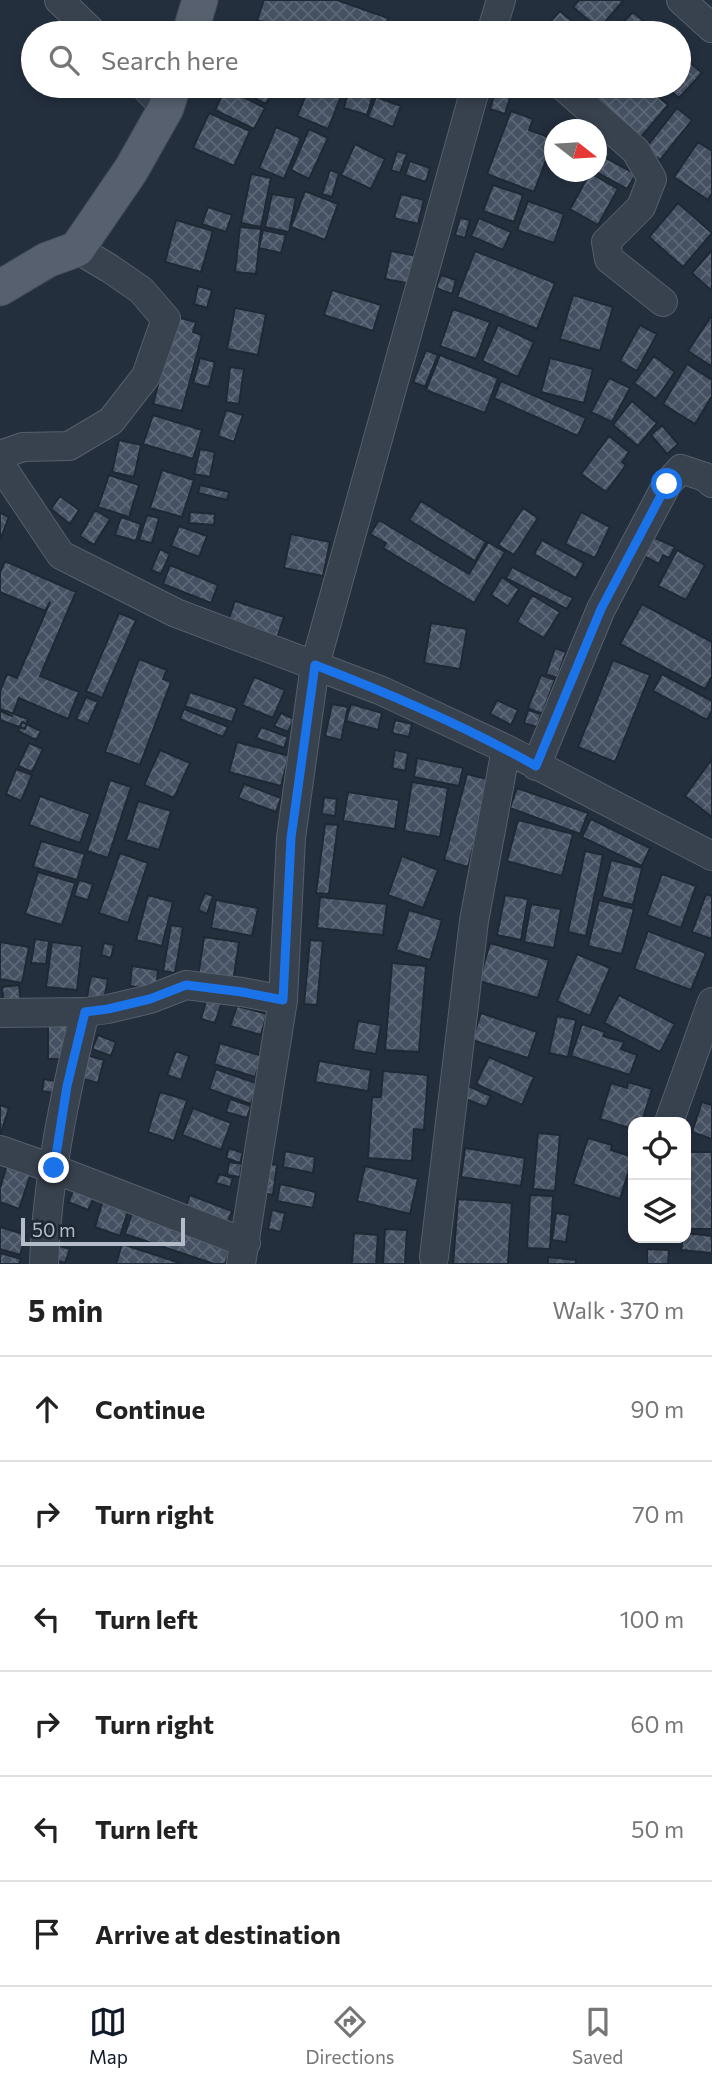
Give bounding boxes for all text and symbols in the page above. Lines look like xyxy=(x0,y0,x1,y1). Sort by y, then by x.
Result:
search box xyxy=(21,21,691,98)
icon: search xyxy=(45,41,83,79)
text: Search here xyxy=(101,44,239,75)
north arrow xyxy=(544,119,607,182)
route start xyxy=(651,468,682,499)
map controls xyxy=(628,1117,691,1243)
button: locate xyxy=(628,1117,691,1180)
route end xyxy=(38,1152,69,1183)
button: layers xyxy=(628,1180,691,1243)
scale bar xyxy=(21,1215,186,1247)
text: 50 m xyxy=(32,1218,76,1241)
text: 5 min xyxy=(28,1291,103,1328)
text: Walk · 370 m xyxy=(553,1296,684,1324)
icon: ahead xyxy=(28,1390,66,1428)
text: Continue xyxy=(95,1393,205,1424)
text: 90 m xyxy=(631,1395,684,1423)
icon: right xyxy=(28,1495,66,1533)
text: Turn right xyxy=(95,1498,214,1529)
text: 70 m xyxy=(632,1500,684,1528)
icon: left xyxy=(28,1600,66,1638)
text: Turn left xyxy=(95,1603,198,1634)
text: 100 m xyxy=(620,1605,684,1633)
icon: right xyxy=(28,1705,66,1743)
text: Turn right xyxy=(95,1708,214,1739)
text: 60 m xyxy=(631,1710,684,1738)
icon: left xyxy=(28,1810,66,1848)
text: Turn left xyxy=(95,1813,198,1844)
text: 50 m xyxy=(631,1815,684,1843)
icon: arrive xyxy=(28,1915,66,1953)
text: Arrive at destination xyxy=(95,1918,341,1949)
tab: Map xyxy=(89,2003,128,2068)
tab: Directions xyxy=(305,2003,395,2068)
tab: Saved xyxy=(572,2003,623,2068)

